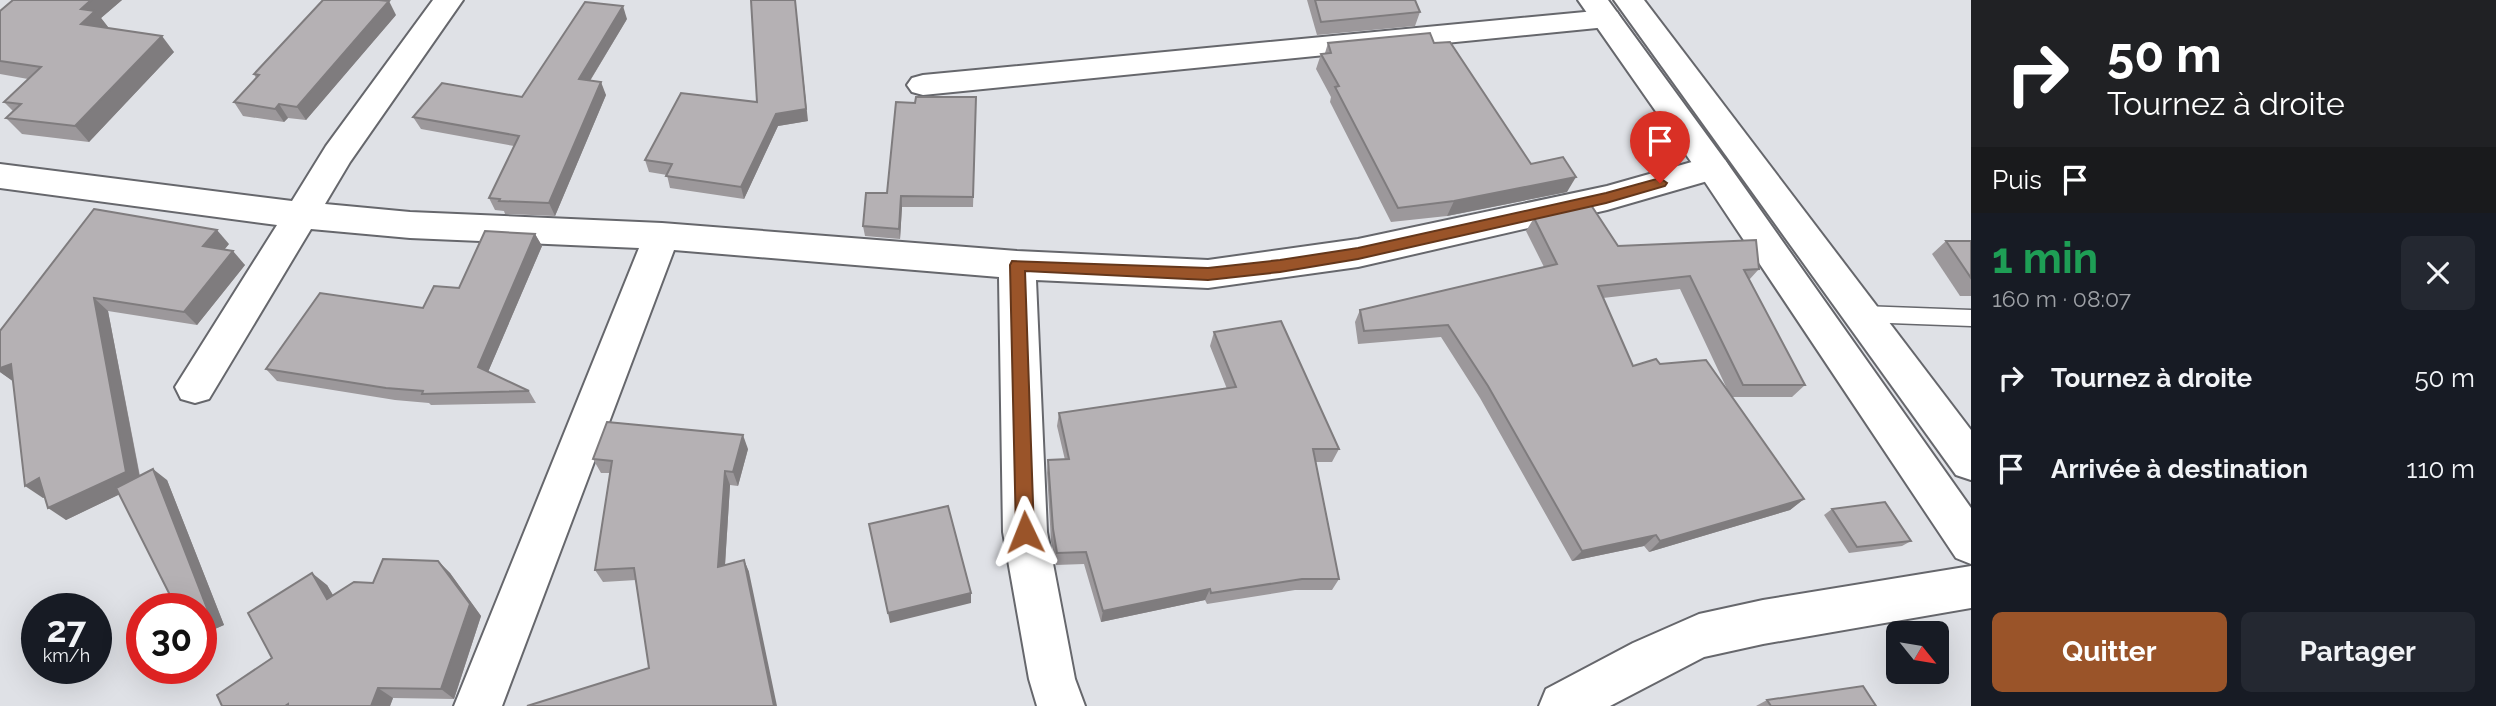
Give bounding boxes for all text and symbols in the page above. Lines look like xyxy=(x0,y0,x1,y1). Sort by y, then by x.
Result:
text: 50 m xyxy=(2107,26,2222,83)
icon: right xyxy=(1992,28,2083,119)
text: Tournez à droite xyxy=(2107,85,2345,122)
pin xyxy=(1630,111,1690,183)
icon: arrive xyxy=(1641,122,1679,160)
icon: arrive xyxy=(2056,161,2094,199)
text: Puis xyxy=(1992,165,2042,195)
text: 1 min xyxy=(1992,234,2098,283)
button: close xyxy=(2401,236,2475,310)
text: 160 m · 08:07 xyxy=(1992,285,2131,312)
icon: right xyxy=(1992,359,2030,397)
text: Tournez à droite xyxy=(2051,363,2252,393)
text: 50 m xyxy=(2414,363,2475,393)
icon: arrive xyxy=(1992,450,2030,488)
text: Arrivée à destination xyxy=(2051,454,2308,484)
text: 110 m xyxy=(2406,454,2475,484)
position arrow xyxy=(988,495,1062,569)
speed limit sign: 30 xyxy=(126,593,217,684)
text: 27 xyxy=(47,609,86,650)
button: Quitter xyxy=(1992,612,2227,692)
button: Partager xyxy=(2241,612,2475,692)
north arrow xyxy=(1886,621,1950,684)
map controls xyxy=(1886,621,1949,684)
text: km/h xyxy=(43,645,90,666)

